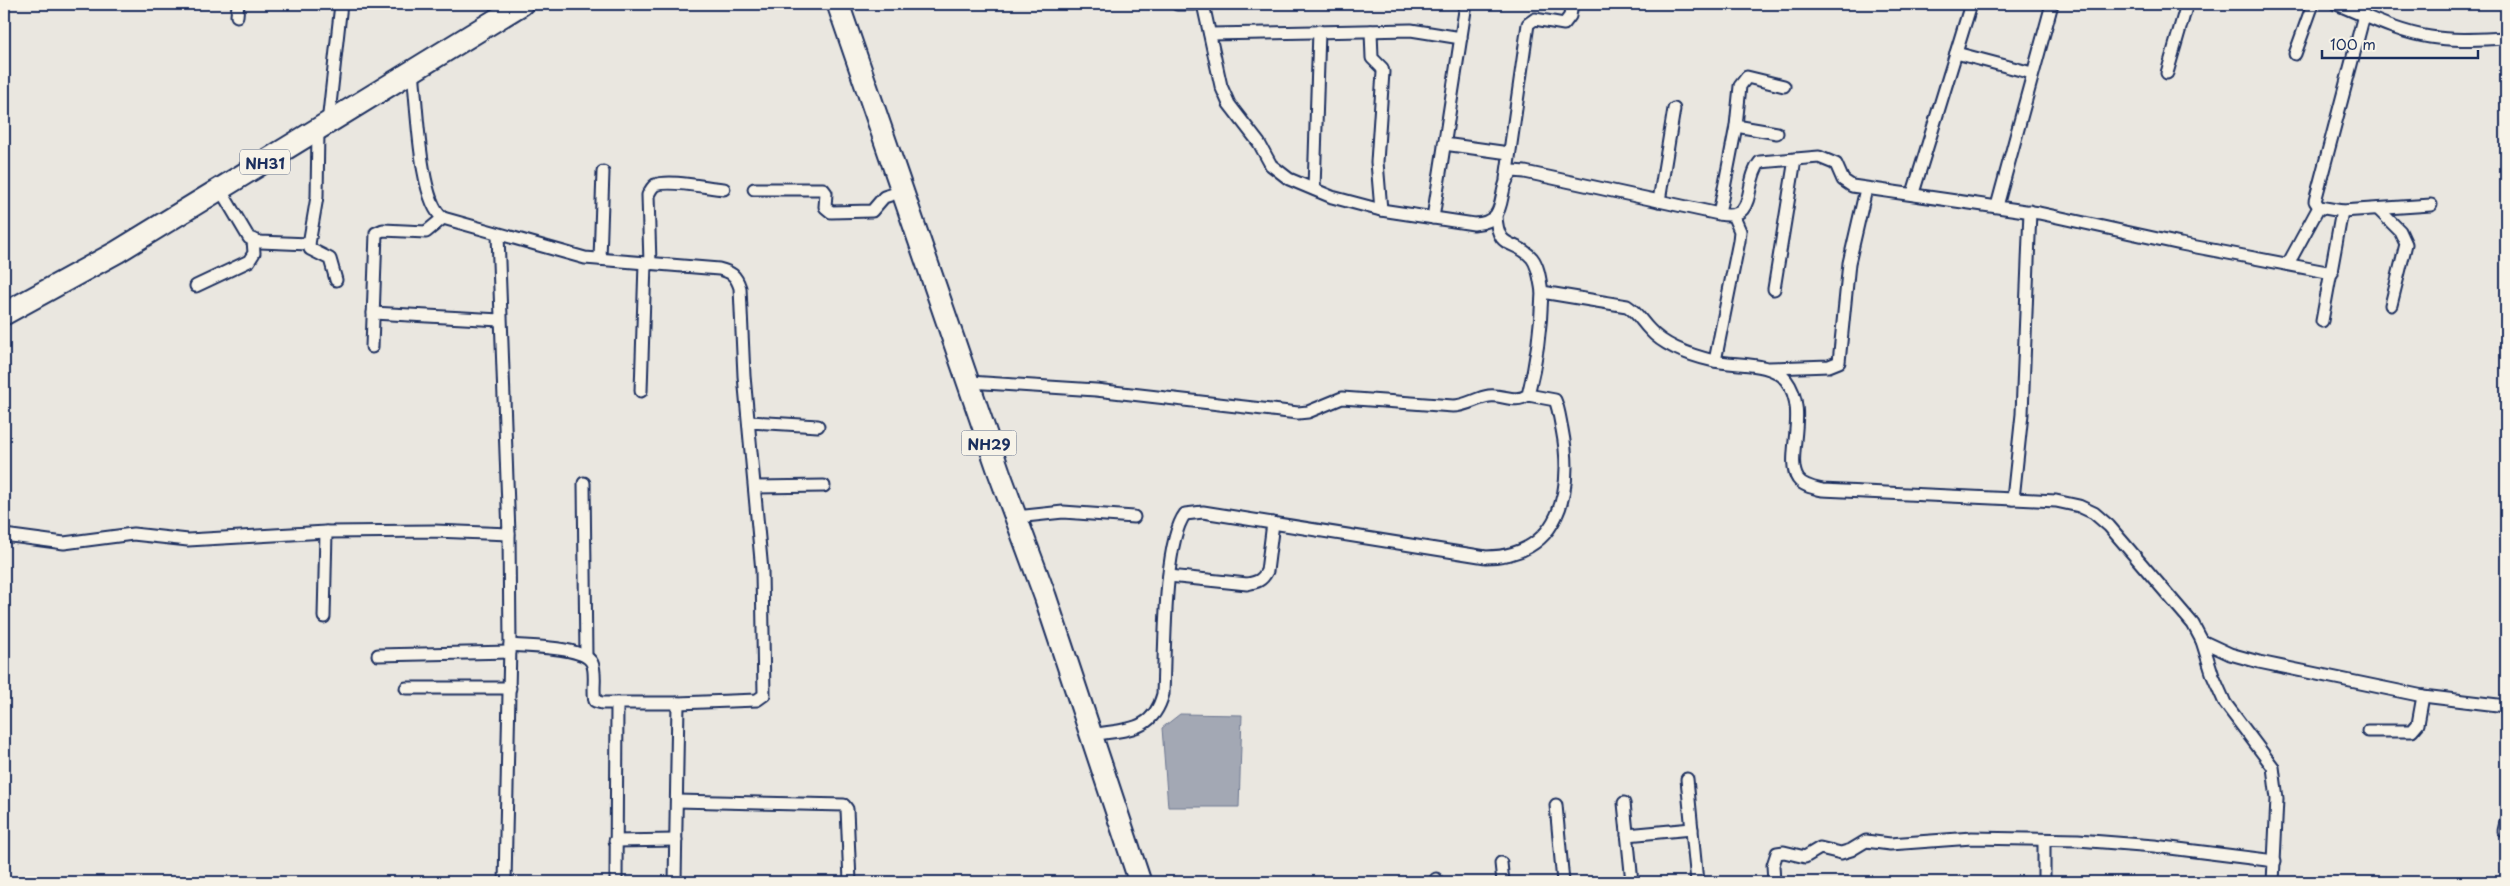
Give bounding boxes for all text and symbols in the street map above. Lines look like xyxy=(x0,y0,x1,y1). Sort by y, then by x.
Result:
scale bar xyxy=(2322,28,2479,60)
text: 100 m xyxy=(2330,32,2376,55)
road number: NH31 xyxy=(240,150,290,174)
road number: NH29 xyxy=(962,430,1016,456)

